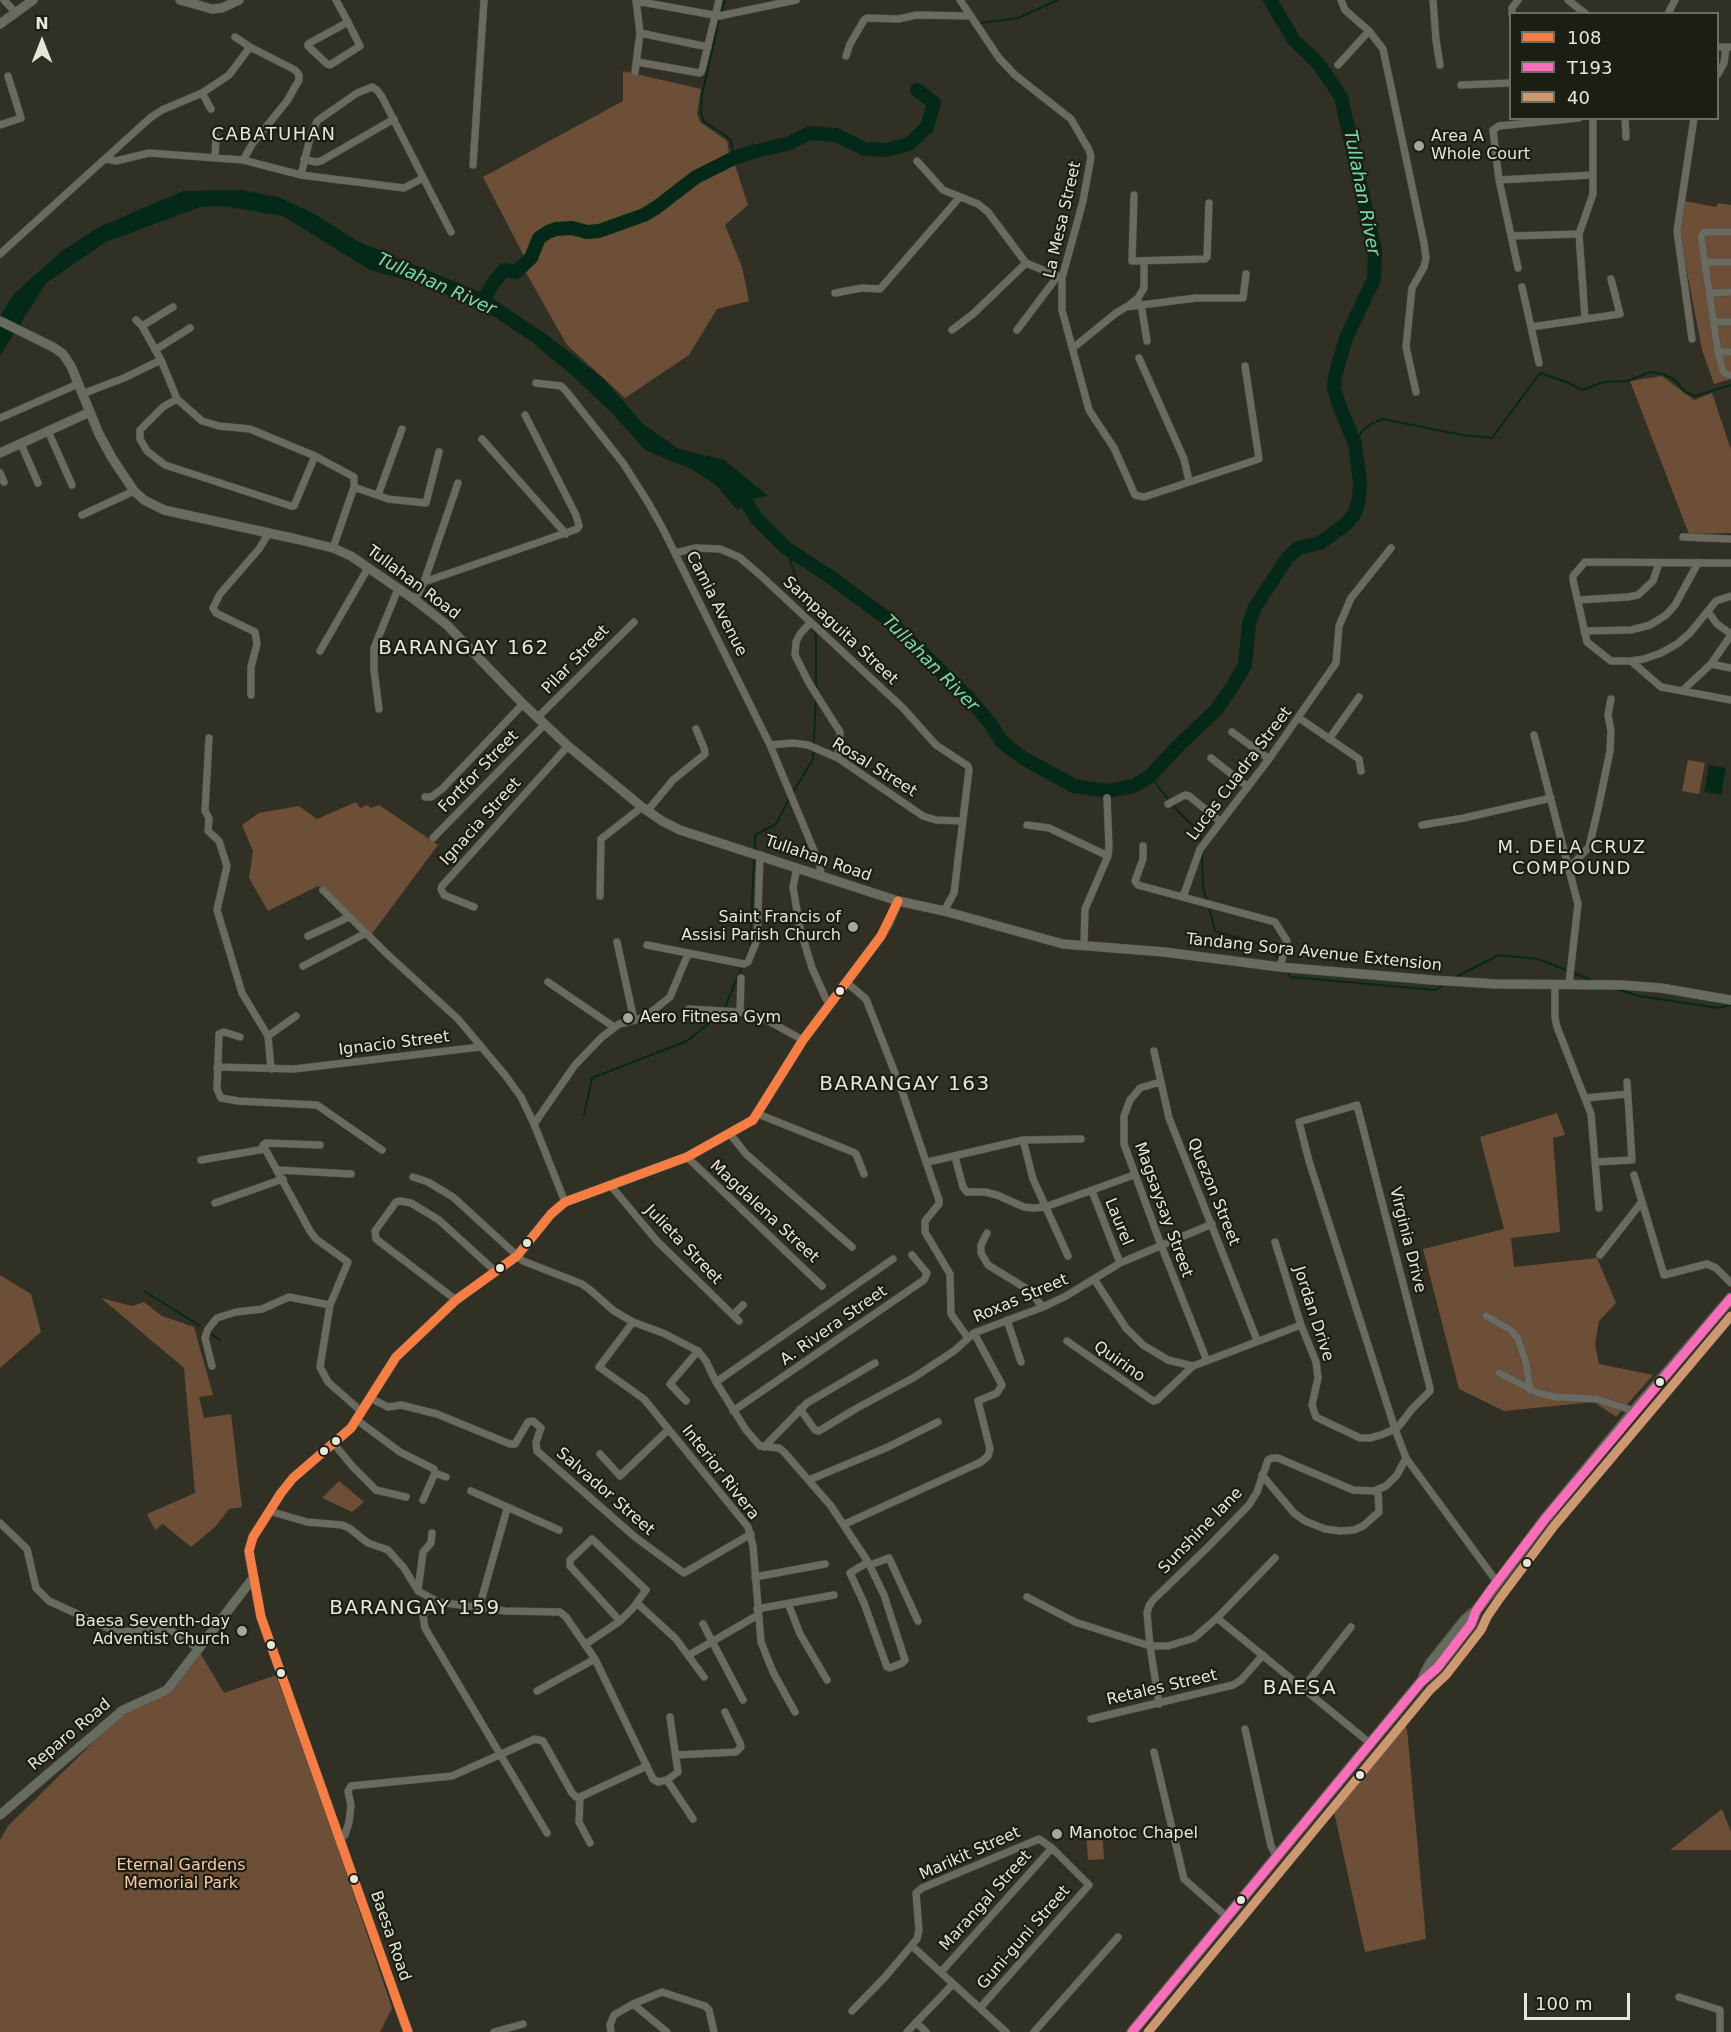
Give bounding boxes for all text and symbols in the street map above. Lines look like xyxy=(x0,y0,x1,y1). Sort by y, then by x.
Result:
north arrow xyxy=(12,12,72,72)
legend xyxy=(1509,12,1719,120)
text: N xyxy=(35,14,49,33)
text: 108 xyxy=(1567,27,1601,48)
text: T193 xyxy=(1567,57,1612,78)
text: 40 xyxy=(1567,87,1590,108)
district label: CABATUHAN xyxy=(211,124,337,146)
place label: Area A Whole Court xyxy=(1431,127,1530,165)
water label: Tullahan River xyxy=(1338,128,1384,258)
marker: Area A Whole Court xyxy=(1412,139,1426,153)
street label: La Mesa Street xyxy=(1040,160,1086,280)
water label: Tullahan River xyxy=(373,249,499,321)
street label: Tullahan Road xyxy=(363,542,463,624)
street label: Camia Avenue xyxy=(681,548,751,660)
street label: Sampaguita Street xyxy=(779,573,901,689)
water label: Tullahan River xyxy=(877,611,983,717)
street label: Pilar Street xyxy=(538,622,614,698)
district label: BARANGAY 162 xyxy=(378,637,550,661)
street label: Lucas Cuadra Street xyxy=(1184,703,1296,845)
street label: Fortfor Street xyxy=(435,727,523,817)
street label: Rosal Street xyxy=(828,734,920,802)
street label: Ignacia Street xyxy=(437,774,525,870)
street label: Tullahan Road xyxy=(762,832,874,886)
district label: M. DELA CRUZ COMPOUND xyxy=(1498,837,1646,880)
place label: Saint Francis of Assisi Parish Church xyxy=(681,908,841,946)
marker: Saint Francis of Assisi Parish Church xyxy=(846,920,860,934)
street label: Tandang Sora Avenue Extension xyxy=(1185,930,1443,976)
unlabelled marker xyxy=(834,985,846,997)
place label: Aero Fitnesa Gym xyxy=(640,1008,781,1028)
marker: Aero Fitnesa Gym xyxy=(621,1011,635,1025)
street label: Ignacio Street xyxy=(337,1028,451,1060)
district label: BARANGAY 163 xyxy=(819,1073,991,1097)
street label: Quezon Street xyxy=(1183,1135,1243,1249)
street label: Magsaysay Street xyxy=(1130,1140,1196,1280)
street label: Magdalena Street xyxy=(706,1157,822,1267)
street label: Virginia Drive xyxy=(1385,1185,1429,1295)
street label: Laurel xyxy=(1100,1196,1136,1248)
street label: Julieta Street xyxy=(640,1201,726,1289)
unlabelled marker xyxy=(521,1237,533,1249)
unlabelled marker xyxy=(494,1262,506,1274)
street label: Jordan Drive xyxy=(1289,1264,1337,1364)
street label: Roxas Street xyxy=(971,1270,1071,1328)
street label: A. Rivera Street xyxy=(777,1282,891,1370)
street label: Quirino xyxy=(1090,1337,1148,1387)
unlabelled marker xyxy=(1654,1376,1666,1388)
street label: Interior Rivera xyxy=(677,1422,763,1524)
unlabelled marker xyxy=(330,1435,342,1447)
street label: Salvador Street xyxy=(552,1444,658,1540)
unlabelled marker xyxy=(318,1445,330,1457)
street label: Sunshine lane xyxy=(1155,1484,1247,1578)
unlabelled marker xyxy=(1521,1557,1533,1569)
district label: BARANGAY 159 xyxy=(329,1597,501,1621)
place label: Baesa Seventh-day Adventist Church xyxy=(75,1612,230,1650)
marker: Baesa Seventh-day Adventist Church xyxy=(235,1624,249,1638)
unlabelled marker xyxy=(265,1639,277,1651)
street label: Retales Street xyxy=(1105,1666,1219,1710)
unlabelled marker xyxy=(275,1667,287,1679)
district label: BAESA xyxy=(1263,1677,1337,1701)
street label: Reparo Road xyxy=(25,1695,115,1775)
unlabelled marker xyxy=(1354,1769,1366,1781)
street label: Marikit Street xyxy=(917,1823,1023,1885)
place label: Manotoc Chapel xyxy=(1069,1824,1198,1844)
marker: Manotoc Chapel xyxy=(1050,1827,1064,1841)
street label: Marangal Street xyxy=(936,1847,1036,1955)
park label: Eternal Gardens Memorial Park xyxy=(117,1856,245,1894)
unlabelled marker xyxy=(348,1873,360,1885)
street label: Guni-guni Street xyxy=(974,1882,1074,1994)
street label: Baesa Road xyxy=(366,1888,414,1984)
unlabelled marker xyxy=(1235,1894,1247,1906)
scale bar xyxy=(1527,1981,1634,2019)
text: 100 m xyxy=(1535,1993,1593,2014)

